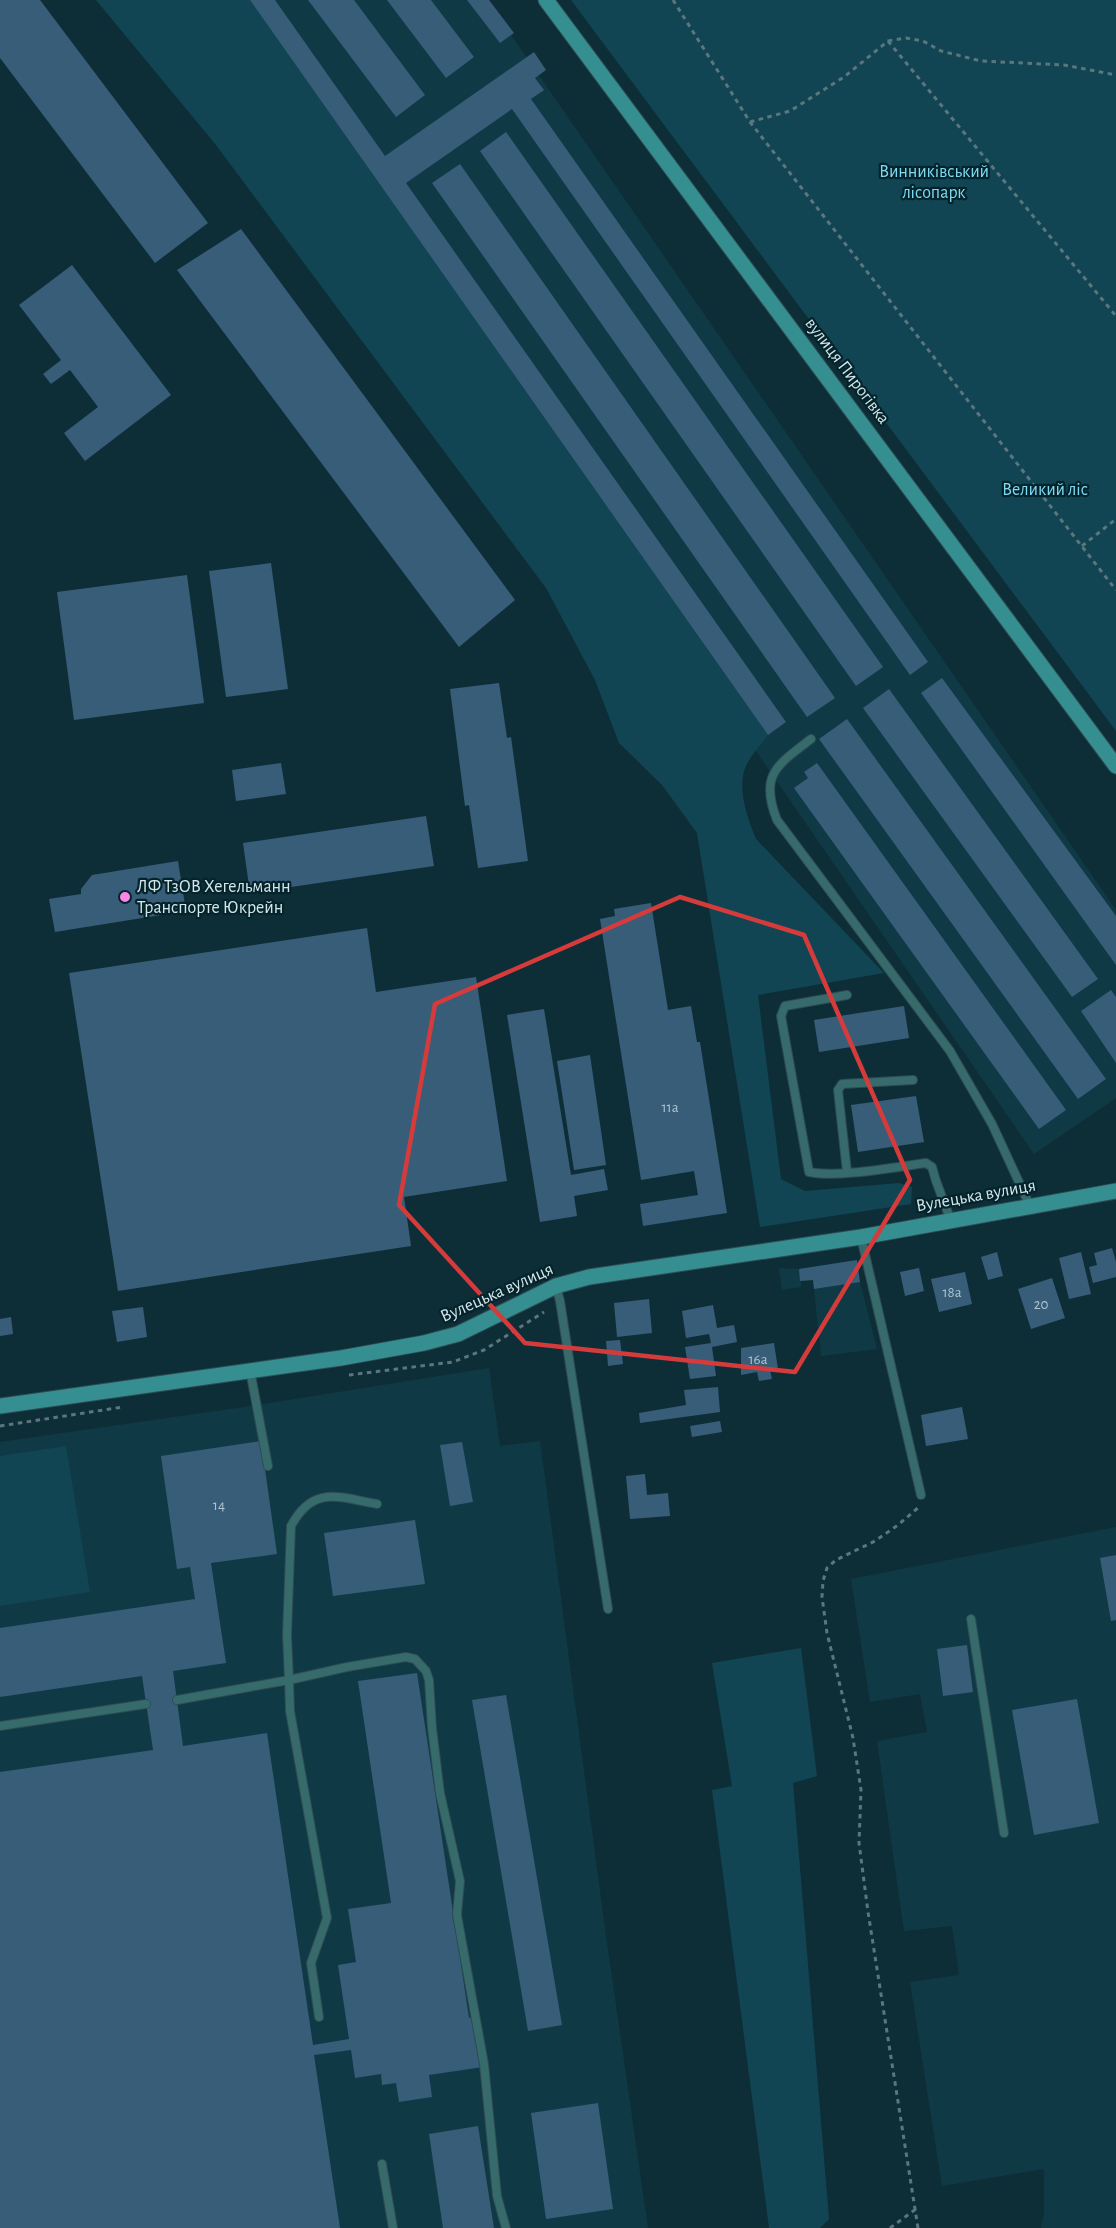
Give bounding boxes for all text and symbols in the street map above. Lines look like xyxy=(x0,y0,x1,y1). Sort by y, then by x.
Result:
park label: Винниківський лісопарк xyxy=(879,163,989,202)
street label: вулиця Пирогівка xyxy=(801,315,893,427)
park label: Великий ліс xyxy=(1002,481,1088,499)
place label: ЛФ ТзОВ Хегельманн Транспорте Юкрейн xyxy=(137,878,291,917)
marker: ЛФ ТзОВ Хегельманн Транспорте Юкрейн xyxy=(118,890,132,904)
house number: 11а xyxy=(661,1100,679,1115)
street label: Вулецька вулиця xyxy=(915,1177,1037,1215)
street label: Вулецька вулиця xyxy=(438,1260,556,1326)
house number: 18а xyxy=(942,1285,962,1300)
house number: 20 xyxy=(1034,1297,1048,1312)
house number: 16а xyxy=(748,1352,768,1367)
house number: 14 xyxy=(213,1498,225,1513)

